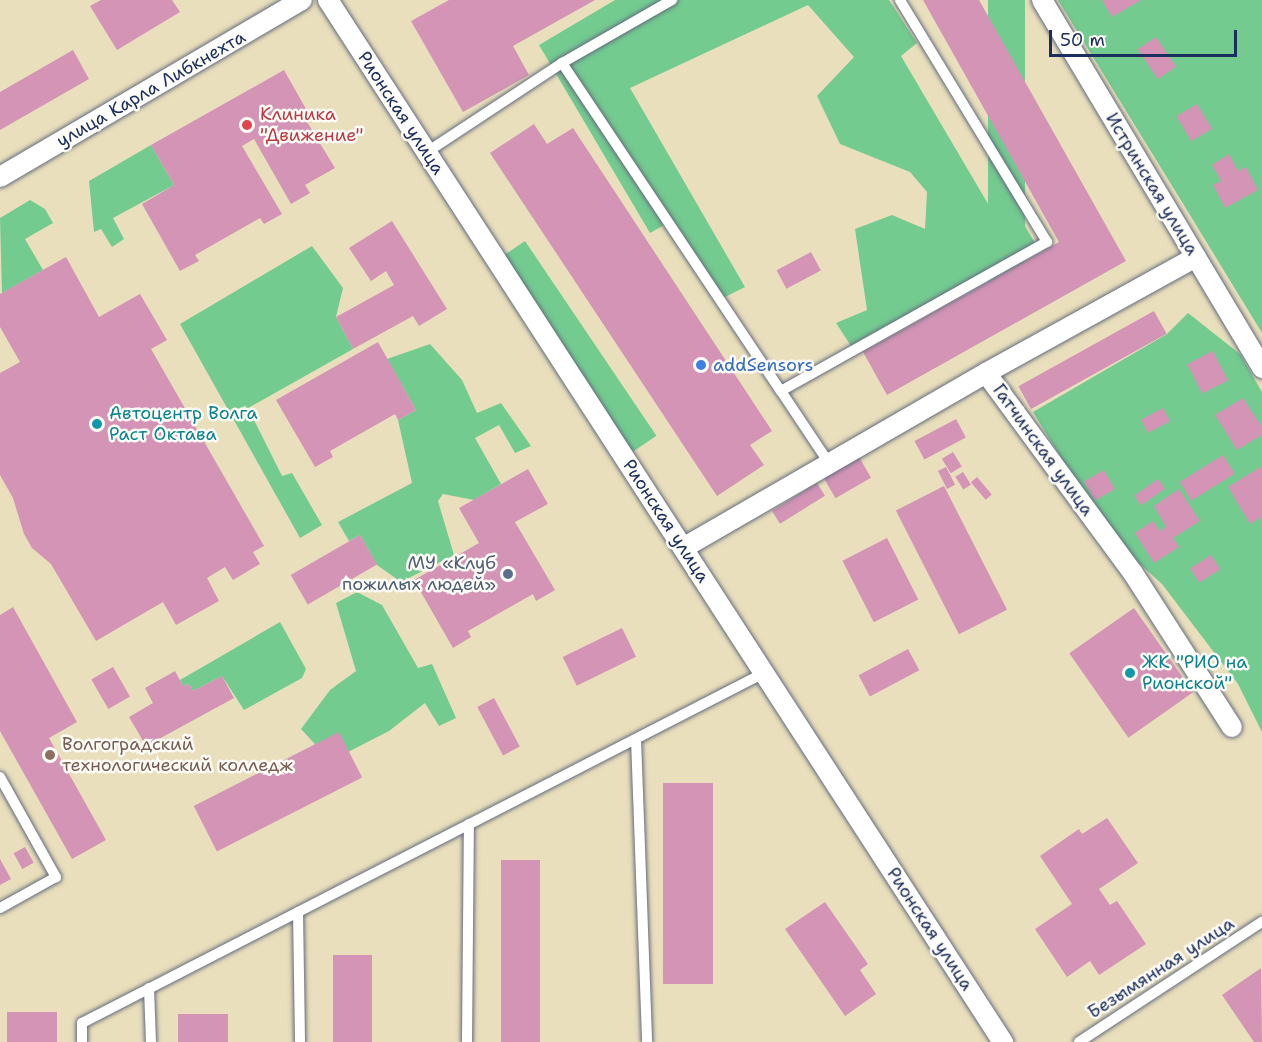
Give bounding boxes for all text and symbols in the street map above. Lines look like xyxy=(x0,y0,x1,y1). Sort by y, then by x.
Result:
scale bar xyxy=(1052,18,1240,56)
street label: улица Карла Либкнехта xyxy=(53,26,249,152)
text: 50 m xyxy=(1060,28,1105,52)
street label: Рионская улица xyxy=(353,47,449,179)
place label: Клиника "Движение" xyxy=(260,104,363,146)
street label: Истринская улица xyxy=(1101,109,1203,259)
marker: Клиника "Движение" xyxy=(238,116,256,134)
place label: addSensors xyxy=(713,354,813,376)
marker: addSensors xyxy=(694,358,708,372)
street label: Гатчинская улица xyxy=(988,380,1098,520)
place label: Автоцентр Волга Раст Октава xyxy=(109,403,258,446)
marker: Автоцентр Волга Раст Октава xyxy=(90,417,104,431)
street label: Рионская улица xyxy=(618,455,714,587)
place label: МУ «Клуб пожилых людей» xyxy=(342,553,496,596)
marker: МУ «Клуб пожилых людей» xyxy=(501,567,515,581)
place label: ЖК "РИО на Рионской" xyxy=(1142,652,1248,694)
marker: ЖК "РИО на Рионской" xyxy=(1123,666,1137,680)
place label: Волгоградский технологический колледж xyxy=(62,734,293,777)
marker: Волгоградский технологический колледж xyxy=(43,748,57,762)
street label: Рионская улица xyxy=(882,863,978,995)
street label: Безымянная улица xyxy=(1084,913,1238,1023)

